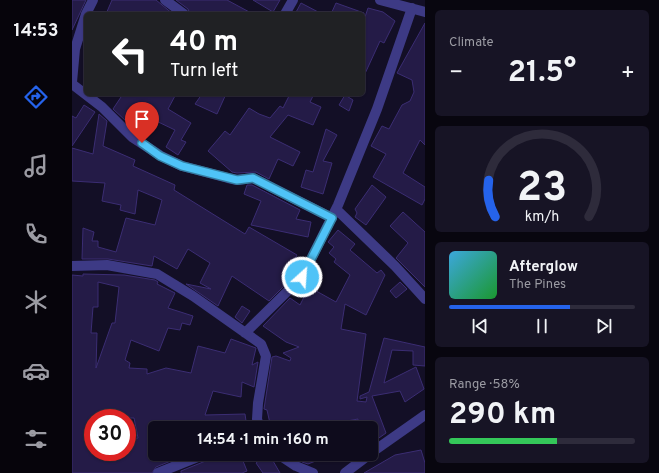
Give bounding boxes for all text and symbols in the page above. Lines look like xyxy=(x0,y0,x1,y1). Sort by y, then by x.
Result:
text: 14:53 xyxy=(14,20,58,43)
text: 40 m xyxy=(170,25,238,61)
icon: left xyxy=(104,28,156,80)
text: Climate xyxy=(449,35,494,51)
text: 21.5° xyxy=(508,55,576,92)
text: Turn left xyxy=(170,60,238,83)
text: − xyxy=(449,60,463,87)
text: + xyxy=(621,60,635,87)
icon: directions xyxy=(22,83,50,111)
pin xyxy=(125,102,159,143)
icon: arrive xyxy=(131,108,153,130)
icon: music xyxy=(22,152,50,180)
text: 23 xyxy=(517,162,567,215)
text: km/h xyxy=(525,207,559,225)
icon: phone xyxy=(22,220,50,248)
position arrow xyxy=(281,256,323,298)
text: Afterglow xyxy=(509,258,578,277)
text: The Pines xyxy=(509,277,566,293)
icon: climate xyxy=(22,288,50,316)
icon: previous xyxy=(469,315,491,337)
icon: pause xyxy=(531,315,553,337)
icon: next xyxy=(593,315,615,337)
icon: car xyxy=(22,357,50,385)
text: Range · 58% xyxy=(449,377,520,393)
text: 290 km xyxy=(449,397,556,434)
speed limit sign: 30 xyxy=(84,409,136,461)
icon: filters xyxy=(22,425,50,453)
text: 14:54 · 1 min · 160 m xyxy=(197,431,329,450)

